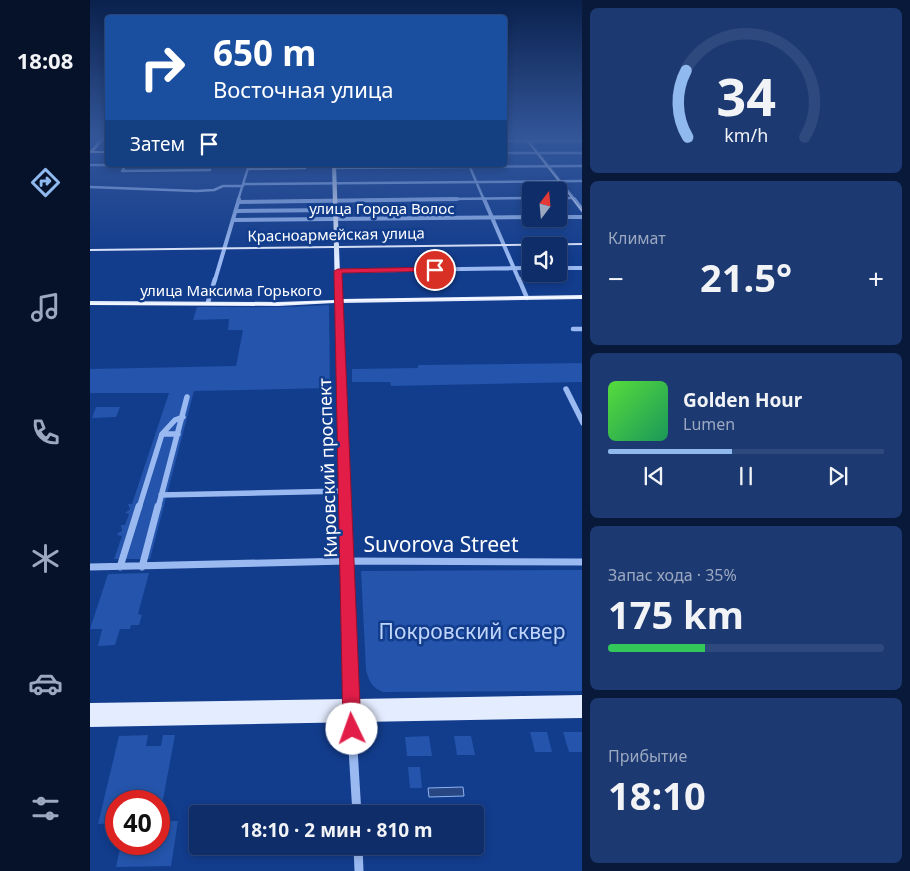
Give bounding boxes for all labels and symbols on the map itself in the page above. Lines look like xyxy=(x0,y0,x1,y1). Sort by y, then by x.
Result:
north arrow xyxy=(522,182,568,228)
street label: улица Города Волос xyxy=(309,198,455,218)
street label: Красноармейская улица xyxy=(247,222,425,246)
pin xyxy=(414,249,456,291)
street label: улица Максима Горького xyxy=(140,280,322,300)
street label: Кировский проспект xyxy=(312,377,342,558)
street label: Suvorova Street xyxy=(364,530,519,558)
park label: Покровский сквер xyxy=(379,617,565,645)
position arrow xyxy=(325,702,377,754)
speed limit sign: 40 xyxy=(105,790,170,855)

